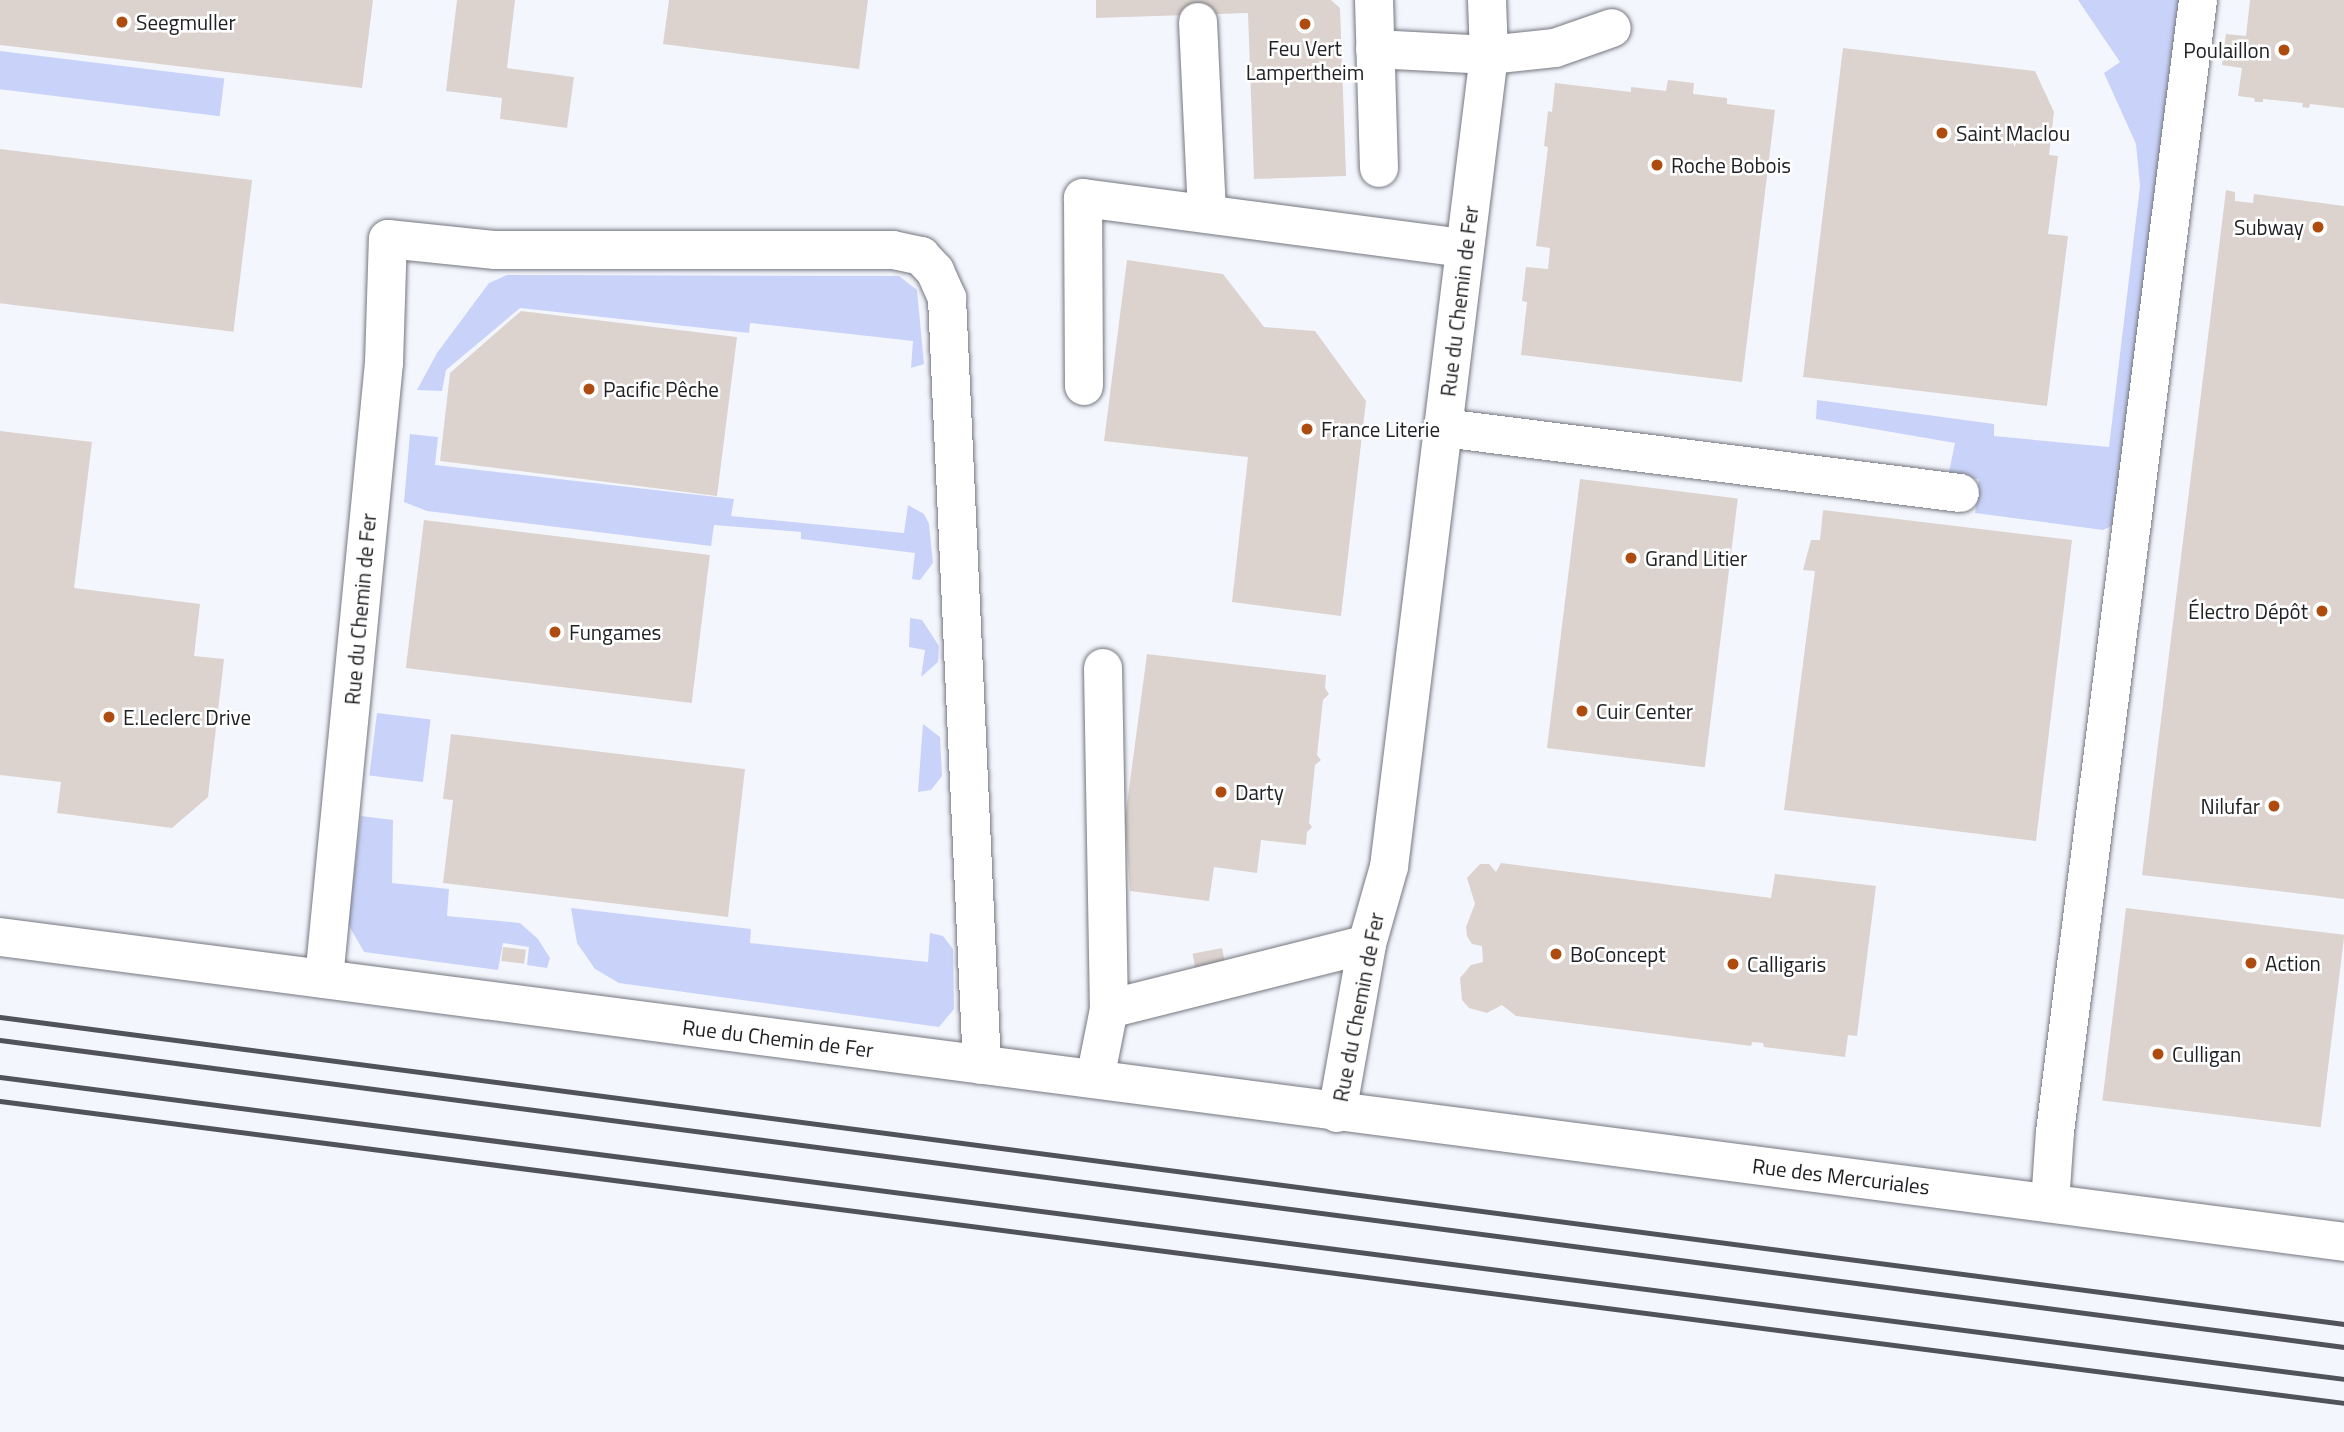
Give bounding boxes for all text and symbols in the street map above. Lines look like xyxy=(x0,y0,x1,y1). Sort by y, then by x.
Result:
place label: Seegmuller xyxy=(136,9,236,35)
marker: Seegmuller xyxy=(114,14,130,30)
marker: Feu Vert Lampertheim xyxy=(1297,16,1313,32)
place label: Feu Vert Lampertheim xyxy=(1246,35,1364,85)
place label: Poulaillon xyxy=(2183,37,2270,63)
marker: Poulaillon xyxy=(2276,42,2292,58)
place label: Saint Maclou xyxy=(1956,120,2070,146)
marker: Saint Maclou xyxy=(1934,125,1950,141)
place label: Roche Bobois xyxy=(1671,152,1791,178)
marker: Roche Bobois xyxy=(1649,157,1665,173)
street label: Rue du Chemin de Fer xyxy=(1435,204,1483,398)
place label: Subway xyxy=(2234,214,2304,240)
marker: Subway xyxy=(2310,219,2326,235)
place label: Pacific Pêche xyxy=(603,376,719,402)
marker: Pacific Pêche xyxy=(581,381,597,397)
place label: France Literie xyxy=(1321,416,1440,442)
marker: France Literie xyxy=(1299,421,1315,437)
street label: Rue du Chemin de Fer xyxy=(339,512,381,706)
place label: Grand Litier xyxy=(1645,545,1747,571)
marker: Grand Litier xyxy=(1623,550,1639,566)
place label: Électro Dépôt xyxy=(2188,598,2308,624)
marker: Électro Dépôt xyxy=(2314,603,2330,619)
place label: Fungames xyxy=(569,619,661,645)
marker: Fungames xyxy=(547,624,563,640)
place label: Cuir Center xyxy=(1596,698,1693,724)
marker: Cuir Center xyxy=(1574,703,1590,719)
place label: E.Leclerc Drive xyxy=(123,704,251,730)
marker: E.Leclerc Drive xyxy=(101,709,117,725)
place label: Darty xyxy=(1235,779,1284,805)
marker: Darty xyxy=(1213,784,1229,800)
place label: Nilufar xyxy=(2200,793,2260,819)
marker: Nilufar xyxy=(2266,798,2282,814)
street label: Rue du Chemin de Fer xyxy=(1327,910,1389,1104)
place label: BoConcept xyxy=(1570,941,1666,967)
marker: BoConcept xyxy=(1548,946,1564,962)
place label: Action xyxy=(2265,950,2321,976)
place label: Calligaris xyxy=(1747,951,1826,977)
marker: Action xyxy=(2243,955,2259,971)
marker: Calligaris xyxy=(1725,956,1741,972)
street label: Rue du Chemin de Fer xyxy=(681,1014,875,1062)
place label: Culligan xyxy=(2172,1041,2241,1067)
marker: Culligan xyxy=(2150,1046,2166,1062)
street label: Rue des Mercuriales xyxy=(1751,1153,1931,1199)

